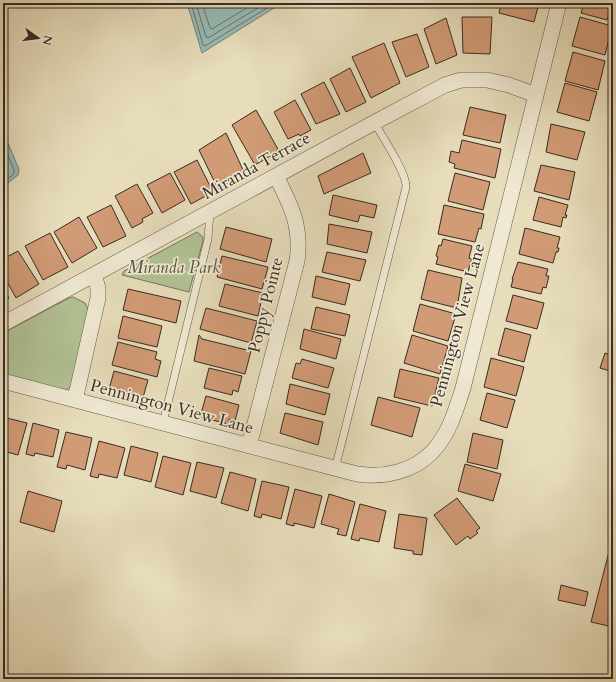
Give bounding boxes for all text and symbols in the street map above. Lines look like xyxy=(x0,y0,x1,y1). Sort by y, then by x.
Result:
north arrow xyxy=(18,18,58,58)
text: N xyxy=(39,34,56,47)
street label: Miranda Terrace xyxy=(198,126,314,205)
street label: Pennington View Lane xyxy=(425,241,490,409)
street label: Poppy Pointe xyxy=(243,255,288,355)
park label: Miranda Park xyxy=(127,256,221,279)
street label: Pennington View Lane xyxy=(88,374,256,439)

